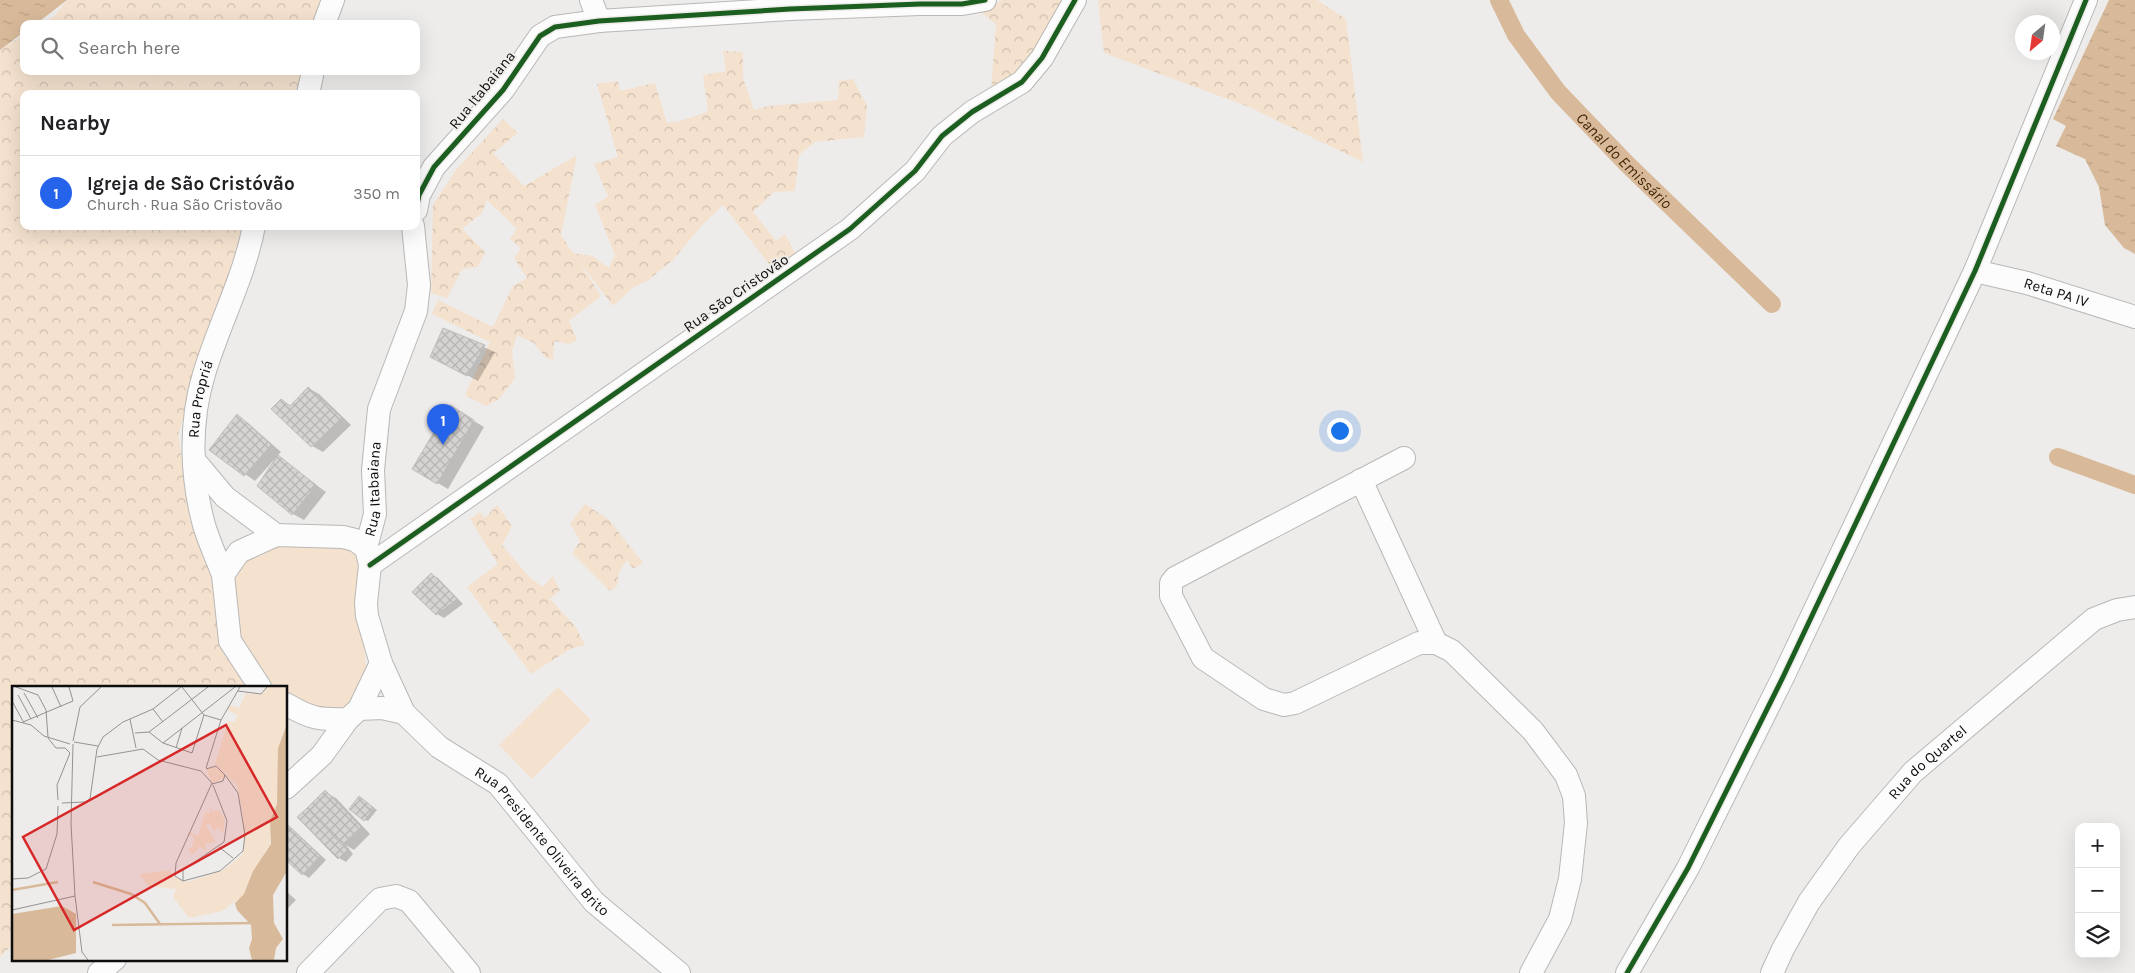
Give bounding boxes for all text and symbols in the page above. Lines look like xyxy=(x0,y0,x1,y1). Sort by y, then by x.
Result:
north arrow xyxy=(2015,15,2060,60)
search box xyxy=(20,20,420,75)
icon: search xyxy=(38,34,66,62)
text: Search here xyxy=(78,37,180,59)
street label: Rua Itabaiana xyxy=(445,47,519,133)
water label: Canal do Emissário xyxy=(1572,108,1676,213)
text: Nearby xyxy=(40,111,110,135)
text: Igreja de São Cristóvão xyxy=(87,173,295,195)
text: 1 xyxy=(53,184,59,203)
text: 350 m xyxy=(353,184,400,203)
text: Church · Rua São Cristovão xyxy=(87,195,283,214)
street label: Rua São Cristovão xyxy=(680,250,792,336)
street label: Reta PA IV xyxy=(2022,274,2091,311)
street label: Rua Propriá xyxy=(185,358,217,438)
pin: 1 xyxy=(427,404,459,445)
your location xyxy=(1327,418,1353,444)
street label: Rua Itabaiana xyxy=(360,441,385,538)
inset map xyxy=(12,686,288,960)
street label: Rua do Quartel xyxy=(1884,721,1970,803)
street label: Rua Presidente Oliveira Brito xyxy=(471,763,613,920)
map controls xyxy=(2075,823,2120,958)
button: + xyxy=(2075,823,2120,868)
button: − xyxy=(2075,868,2120,913)
button: layers xyxy=(2075,913,2120,958)

